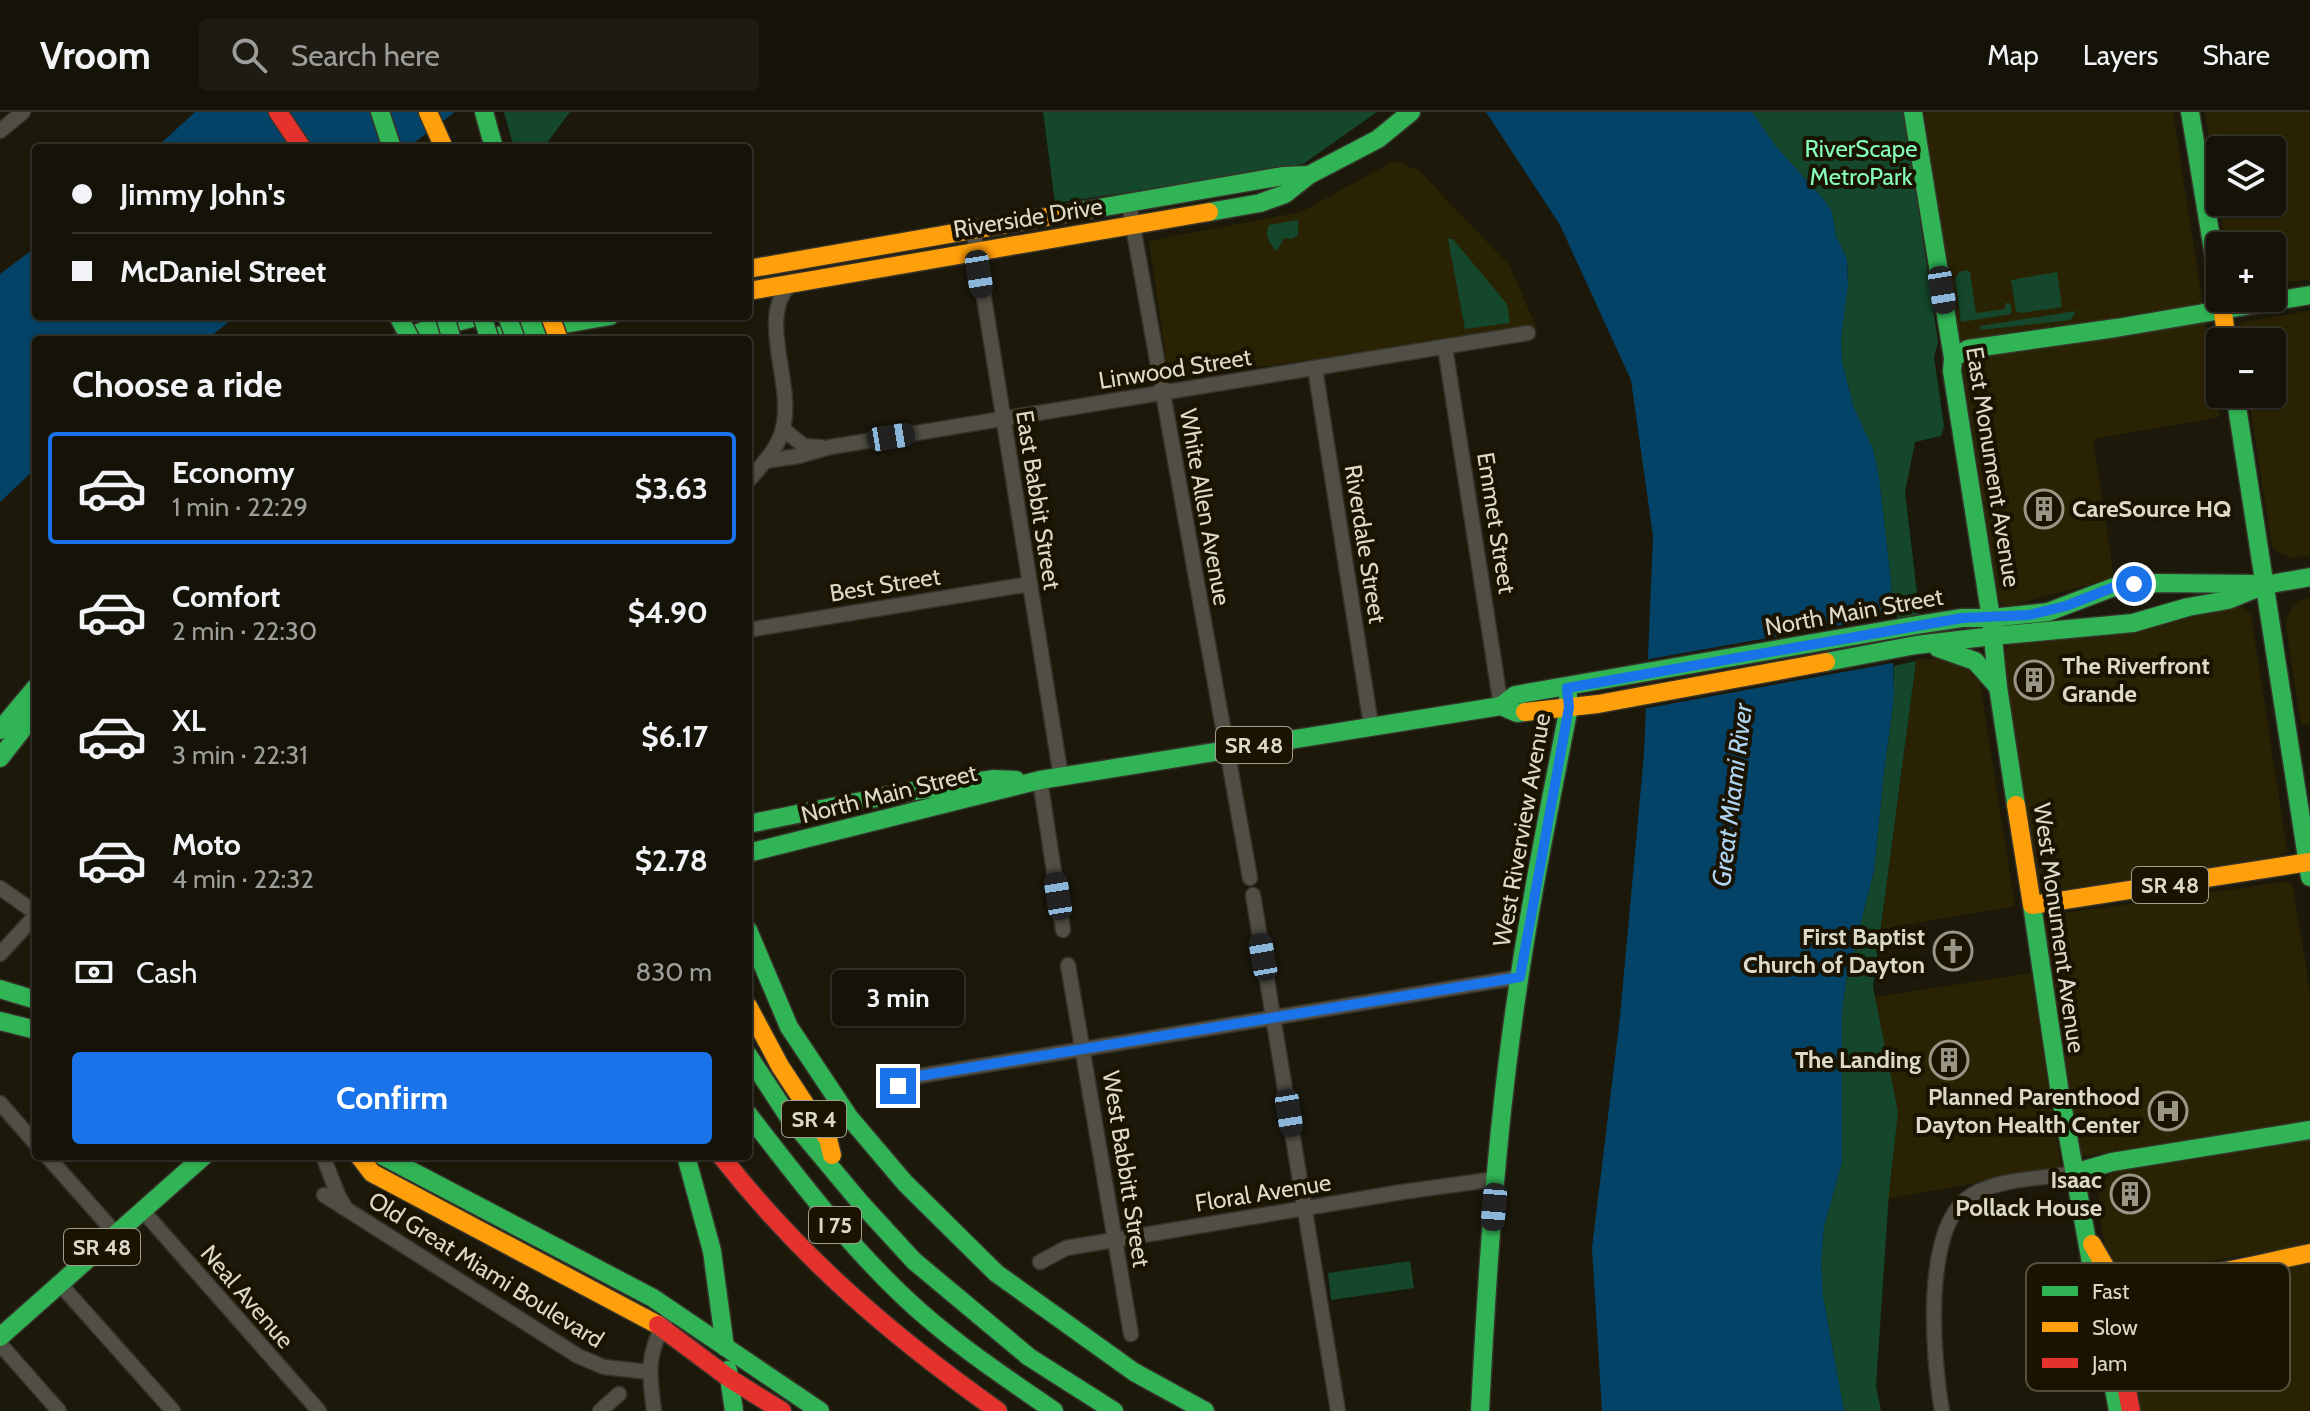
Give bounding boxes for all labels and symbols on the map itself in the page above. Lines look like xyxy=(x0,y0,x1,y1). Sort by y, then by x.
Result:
park label: RiverScape MetroPark xyxy=(1805,134,1917,191)
street label: Riverside Drive xyxy=(951,191,1105,244)
car xyxy=(963,248,995,300)
car xyxy=(1926,264,1958,316)
street label: Linwood Street xyxy=(1096,342,1253,395)
street label: East Monument Avenue xyxy=(1960,345,2027,589)
street label: White Allen Avenue xyxy=(1174,406,1237,608)
street label: East Babbit Street xyxy=(1010,408,1067,592)
car xyxy=(865,421,917,453)
street label: Emmet Street xyxy=(1471,450,1522,596)
street label: Riverdale Street xyxy=(1339,462,1392,625)
building icon: CareSource HQ xyxy=(2023,488,2065,530)
place label: CareSource HQ xyxy=(2072,494,2231,523)
street label: Best Street xyxy=(827,561,942,608)
route start xyxy=(2116,566,2152,602)
street label: North Main Street xyxy=(1763,582,1945,641)
place label: The Riverfront Grande xyxy=(2062,651,2210,708)
building icon: The Riverfront Grande xyxy=(2013,659,2055,701)
water label: Great Miami River xyxy=(1705,700,1759,889)
street label: West Riverview Avenue xyxy=(1487,711,1556,949)
road number: SR 48 xyxy=(1216,727,1292,763)
street label: North Main Street xyxy=(798,758,980,829)
street label: West Monument Avenue xyxy=(2028,801,2091,1055)
road number: SR 48 xyxy=(2132,867,2208,903)
car xyxy=(1042,870,1074,922)
place label: First Baptist Church of Dayton xyxy=(1743,922,1925,979)
church icon: First Baptist Church of Dayton xyxy=(1932,930,1974,972)
car xyxy=(1247,931,1279,983)
callout: 3 min xyxy=(832,970,964,1026)
building icon: The Landing xyxy=(1928,1039,1970,1081)
place label: The Landing xyxy=(1795,1045,1921,1074)
route end xyxy=(880,1068,916,1104)
street label: West Babbitt Street xyxy=(1097,1069,1156,1269)
place label: Planned Parenthood Dayton Health Center xyxy=(1915,1082,2140,1139)
car xyxy=(1273,1087,1305,1139)
hospital icon: Planned Parenthood Dayton Health Center xyxy=(2147,1090,2189,1132)
road number: SR 4 xyxy=(782,1101,846,1137)
place label: Isaac Pollack House xyxy=(1955,1165,2102,1222)
street label: Floral Avenue xyxy=(1193,1167,1333,1218)
building icon: Isaac Pollack House xyxy=(2109,1173,2151,1215)
car xyxy=(1480,1182,1508,1232)
street label: Old Great Miami Boulevard xyxy=(363,1185,609,1354)
road number: I 75 xyxy=(809,1207,861,1243)
road number: SR 48 xyxy=(64,1229,140,1265)
street label: Neal Avenue xyxy=(195,1239,300,1354)
legend xyxy=(2026,1263,2290,1391)
text: Fast xyxy=(2092,1278,2130,1305)
text: Slow xyxy=(2092,1314,2138,1341)
text: Jam xyxy=(2091,1350,2127,1377)

